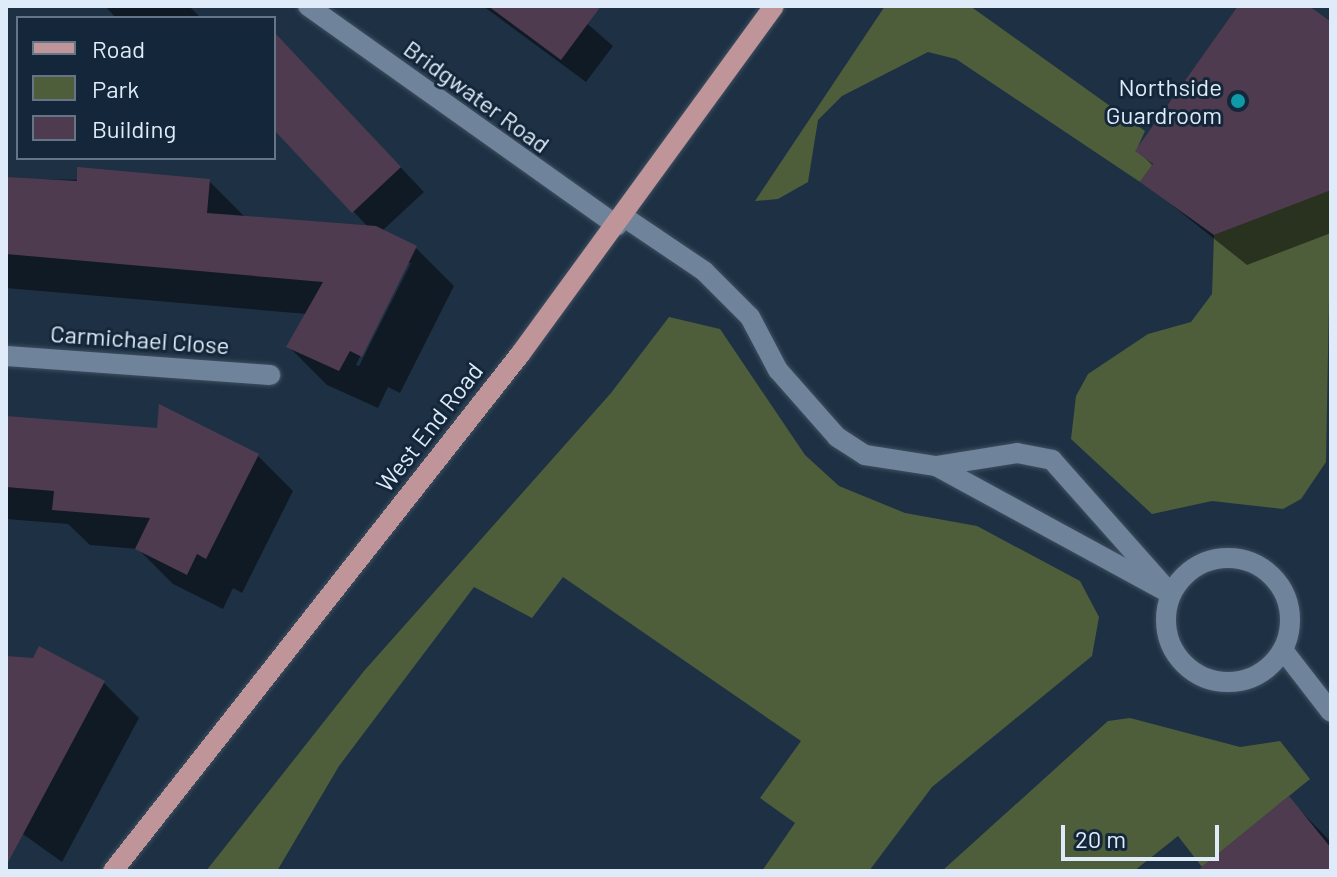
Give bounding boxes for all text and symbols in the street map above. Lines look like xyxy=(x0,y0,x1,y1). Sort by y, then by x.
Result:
legend xyxy=(16,16,276,160)
text: Road xyxy=(92,34,145,63)
street label: Bridgwater Road xyxy=(399,34,555,158)
place label: Northside Guardroom xyxy=(1106,73,1222,129)
text: Park xyxy=(92,74,139,103)
marker: Northside Guardroom xyxy=(1229,92,1247,110)
text: Building xyxy=(92,114,176,143)
street label: Carmichael Close xyxy=(49,318,231,360)
street label: West End Road xyxy=(370,357,488,497)
scale bar xyxy=(1065,809,1223,859)
text: 20 m xyxy=(1075,824,1126,853)

